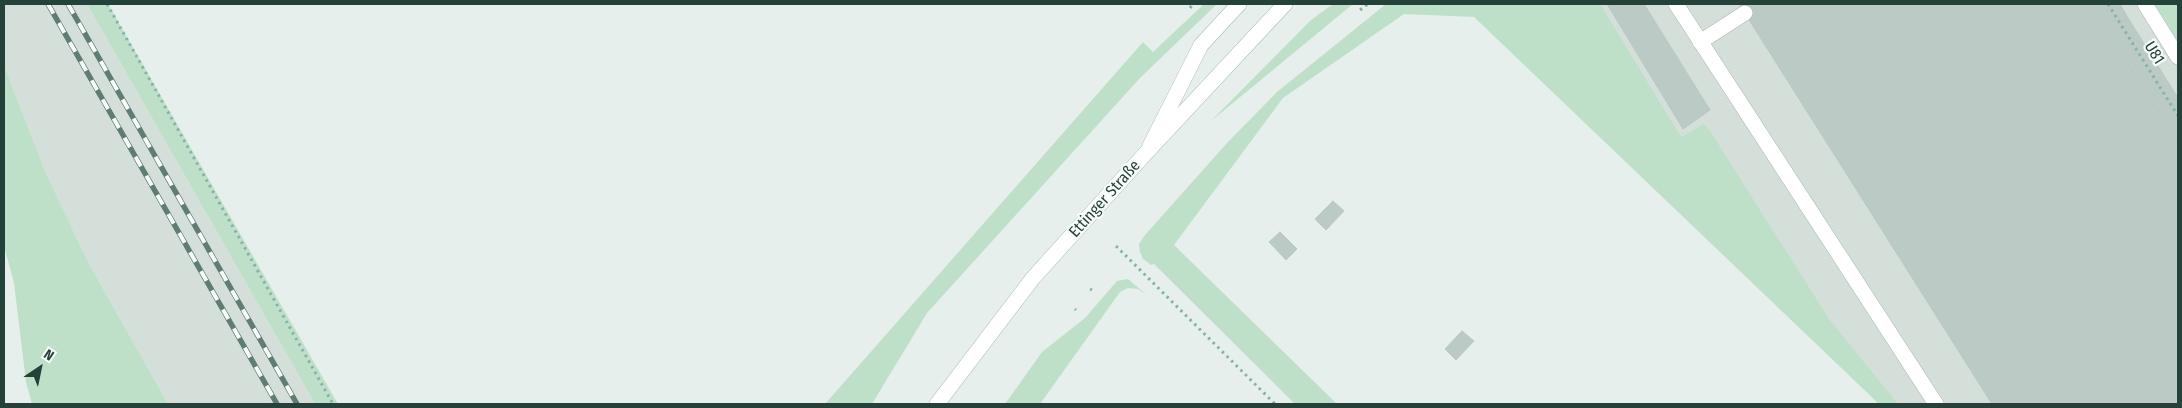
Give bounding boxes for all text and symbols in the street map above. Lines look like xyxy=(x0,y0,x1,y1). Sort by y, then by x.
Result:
street label: U81 xyxy=(2140,38,2168,68)
street label: Ettinger Straße xyxy=(1065,156,1145,242)
north arrow xyxy=(15,343,65,393)
text: N xyxy=(40,346,57,365)

